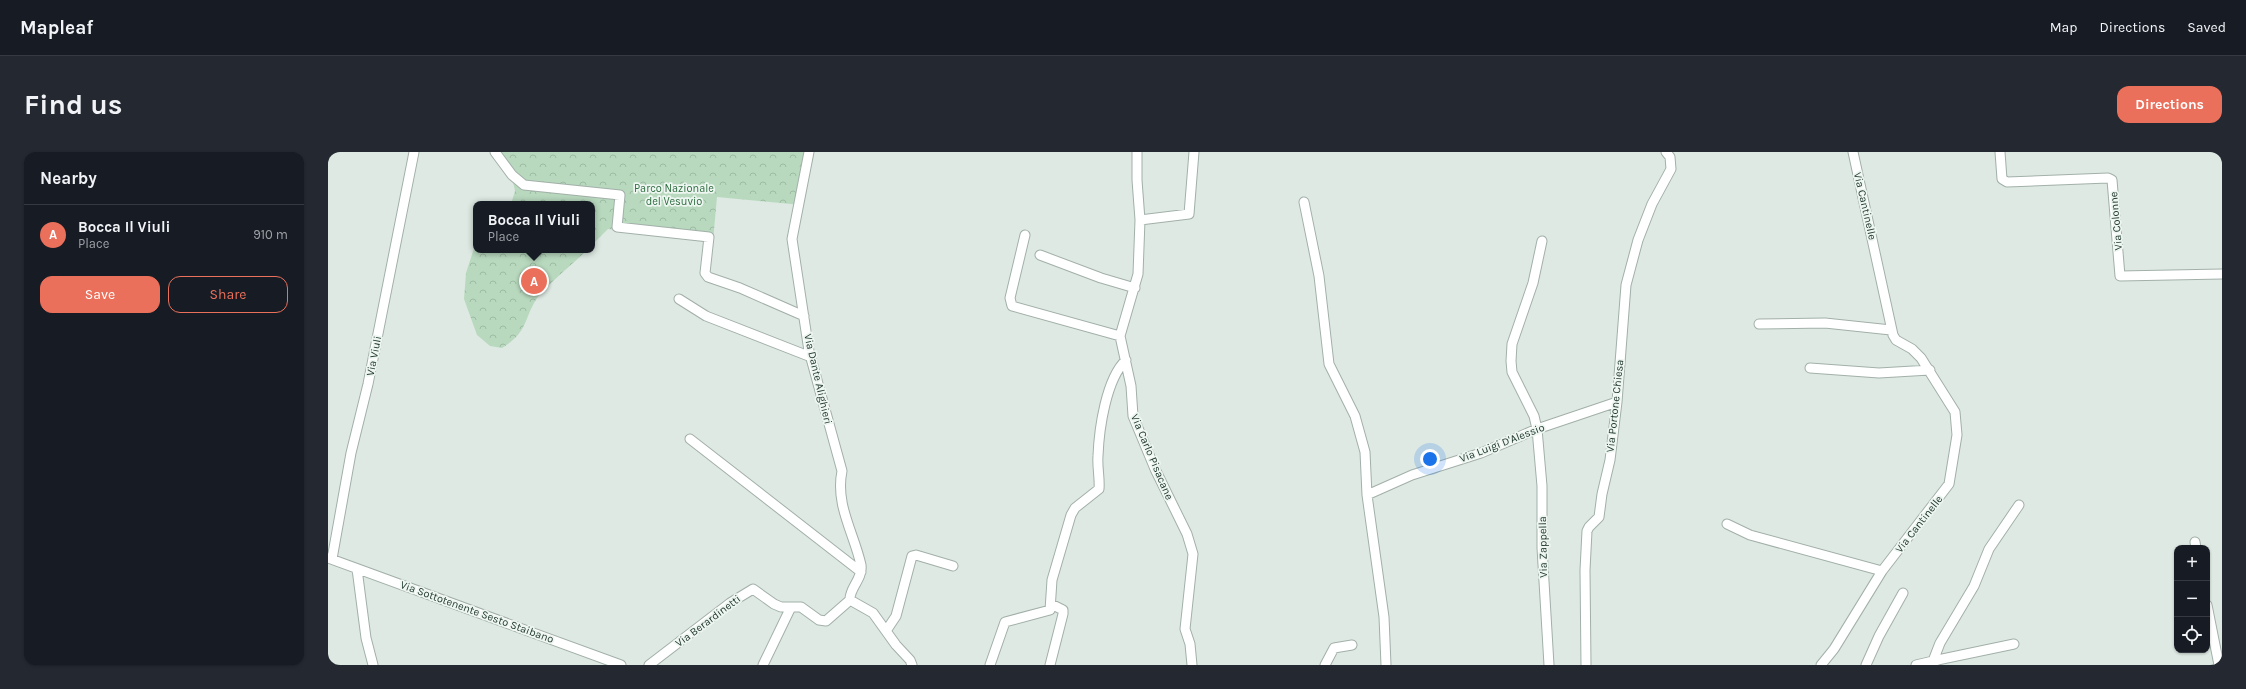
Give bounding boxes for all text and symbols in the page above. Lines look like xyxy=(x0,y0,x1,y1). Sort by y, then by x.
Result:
text: Mapleaf xyxy=(20,17,93,39)
text: Map xyxy=(2050,19,2078,36)
text: Directions xyxy=(2100,19,2165,36)
text: Saved xyxy=(2187,19,2226,36)
button: Directions xyxy=(2117,86,2222,123)
text: Find us xyxy=(24,88,123,121)
text: Nearby xyxy=(40,168,97,188)
street label: Via Cantinelle xyxy=(1851,171,1879,241)
park label: Parco Nazionale del Vesuvio xyxy=(634,182,714,208)
street label: Via Colonne xyxy=(2107,191,2125,251)
popup xyxy=(473,201,595,253)
text: Bocca Il Viuli xyxy=(488,211,580,229)
text: Bocca Il Viuli xyxy=(78,218,170,236)
text: A xyxy=(49,227,57,242)
text: 910 m xyxy=(253,227,288,242)
text: Place xyxy=(488,229,519,244)
text: Place xyxy=(78,236,109,251)
pin: A xyxy=(521,266,547,296)
button: Save xyxy=(40,276,160,313)
button: Share xyxy=(168,276,288,313)
street label: Via Dante Alighieri xyxy=(801,333,835,425)
street label: Via Viuli xyxy=(364,335,384,377)
street label: Via Portone Chiesa xyxy=(1604,359,1626,453)
street label: Via Carlo Pisacane xyxy=(1128,412,1176,502)
street label: Via Luigi D'Alessio xyxy=(1458,421,1546,465)
your location xyxy=(1420,449,1440,469)
street label: Via Cantinelle xyxy=(1893,493,1946,555)
street label: Via Zappella xyxy=(1536,516,1550,578)
map controls xyxy=(2174,545,2210,653)
button: + xyxy=(2174,545,2210,581)
street label: Via Sottotenente Sesto Staibano xyxy=(398,578,556,646)
button: − xyxy=(2174,581,2210,617)
street label: Via Berardinetti xyxy=(673,592,743,650)
button: locate xyxy=(2174,617,2210,653)

